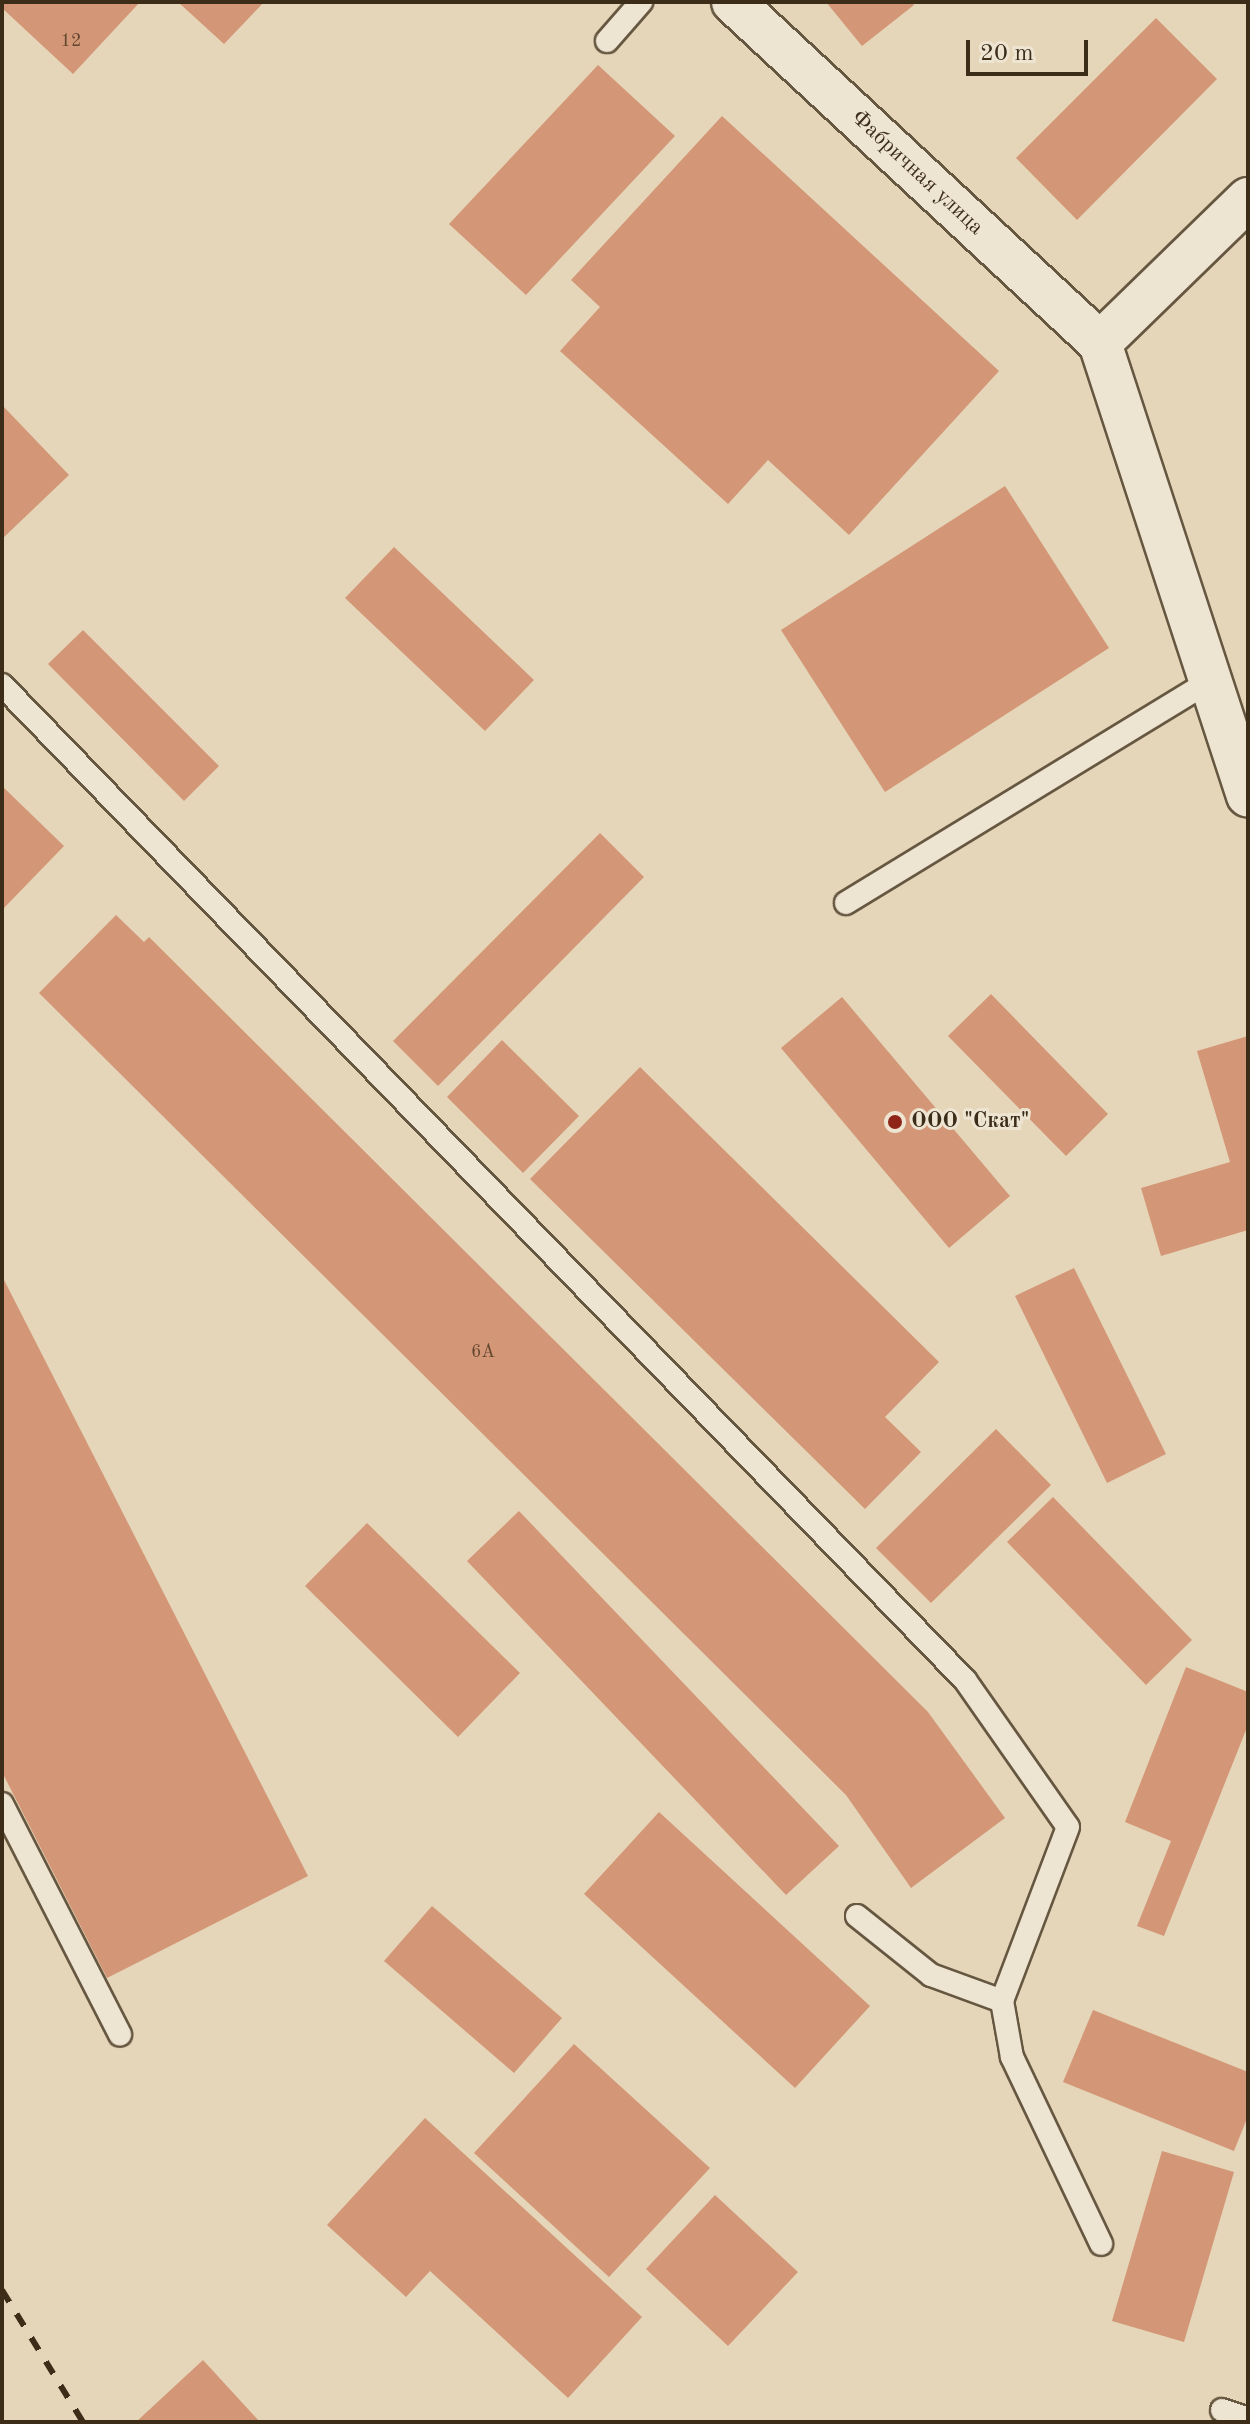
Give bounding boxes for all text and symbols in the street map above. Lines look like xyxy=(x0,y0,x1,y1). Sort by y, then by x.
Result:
scale bar xyxy=(970,24,1092,74)
house number: 12 xyxy=(61,30,81,52)
text: 20 m xyxy=(980,42,1034,66)
street label: Фабричная улица xyxy=(845,105,989,241)
place label: ООО "Скат" xyxy=(911,1109,1029,1135)
marker: ООО "Скат" xyxy=(886,1113,904,1131)
house number: 6А xyxy=(471,1341,495,1363)

